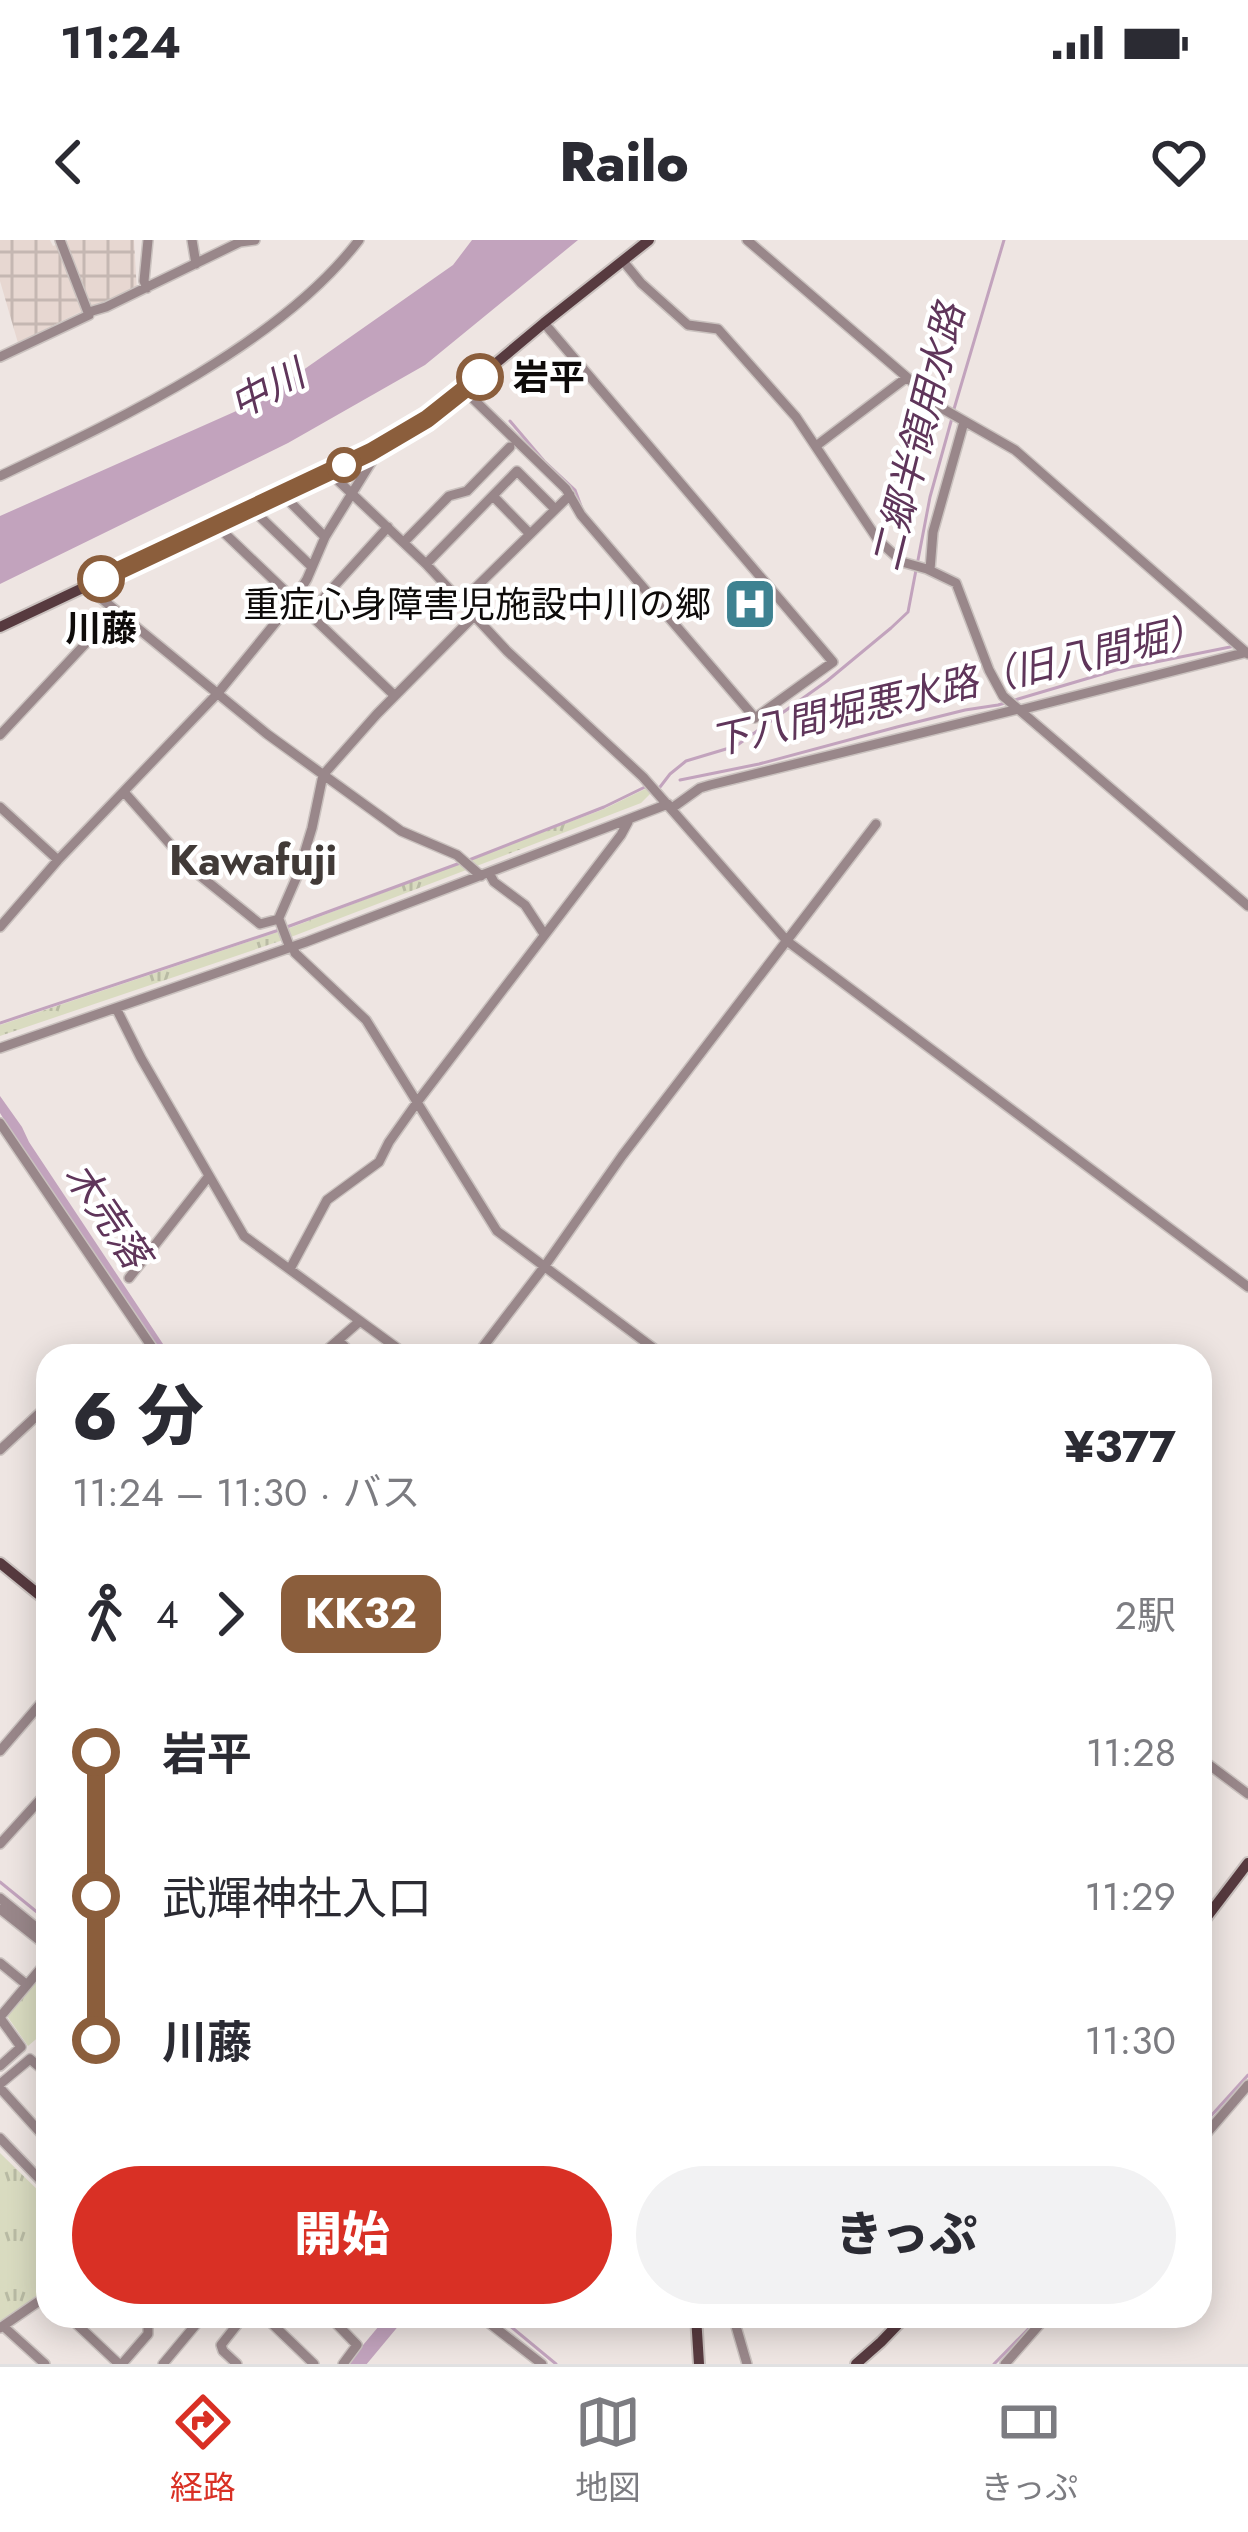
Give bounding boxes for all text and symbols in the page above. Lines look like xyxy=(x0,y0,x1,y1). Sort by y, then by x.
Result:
text: 11:24 xyxy=(60,10,181,75)
text: Railo xyxy=(559,123,689,201)
icon: back xyxy=(36,129,102,195)
icon: heart xyxy=(1146,129,1212,195)
water label: 二郷半領用水路 xyxy=(857,295,979,576)
water label: 中川 xyxy=(219,344,318,432)
place label: 岩平 xyxy=(513,351,585,403)
marker: 岩平 xyxy=(458,355,502,399)
unlabelled marker xyxy=(328,449,360,481)
marker: 川藤 xyxy=(79,557,123,601)
hospital icon: 重症心身障害児施設中川の郷 xyxy=(722,576,778,632)
place label: 重症心身障害児施設中川の郷 xyxy=(243,578,711,630)
water label: 下八間堀悪水路（旧八間堀） xyxy=(705,600,1211,770)
place label: 川藤 xyxy=(65,602,137,654)
district label: Kawafuji xyxy=(169,830,337,891)
water label: 木売落 xyxy=(51,1151,167,1284)
text: 6 分 xyxy=(72,1368,204,1464)
text: ¥377 xyxy=(1064,1414,1176,1479)
text: 11:24 – 11:30 · バス xyxy=(72,1464,421,1521)
icon: walk xyxy=(72,1581,138,1647)
icon: forward xyxy=(197,1581,263,1647)
text: KK32 xyxy=(305,1583,417,1644)
text: 4 xyxy=(156,1586,179,1643)
text: 2駅 xyxy=(1115,1587,1176,1644)
text: 岩平 xyxy=(162,1722,252,1787)
text: 11:28 xyxy=(1086,1724,1176,1781)
text: 武輝神社入口 xyxy=(162,1866,432,1931)
text: 11:29 xyxy=(1085,1868,1176,1925)
text: 川藤 xyxy=(162,2010,252,2075)
text: 11:30 xyxy=(1085,2012,1176,2069)
button: 開始 xyxy=(72,2166,612,2304)
button: きっぷ xyxy=(636,2166,1176,2304)
tab: 経路 xyxy=(170,2389,236,2511)
tab: 地図 xyxy=(575,2389,641,2511)
tab: きっぷ xyxy=(981,2389,1078,2511)

